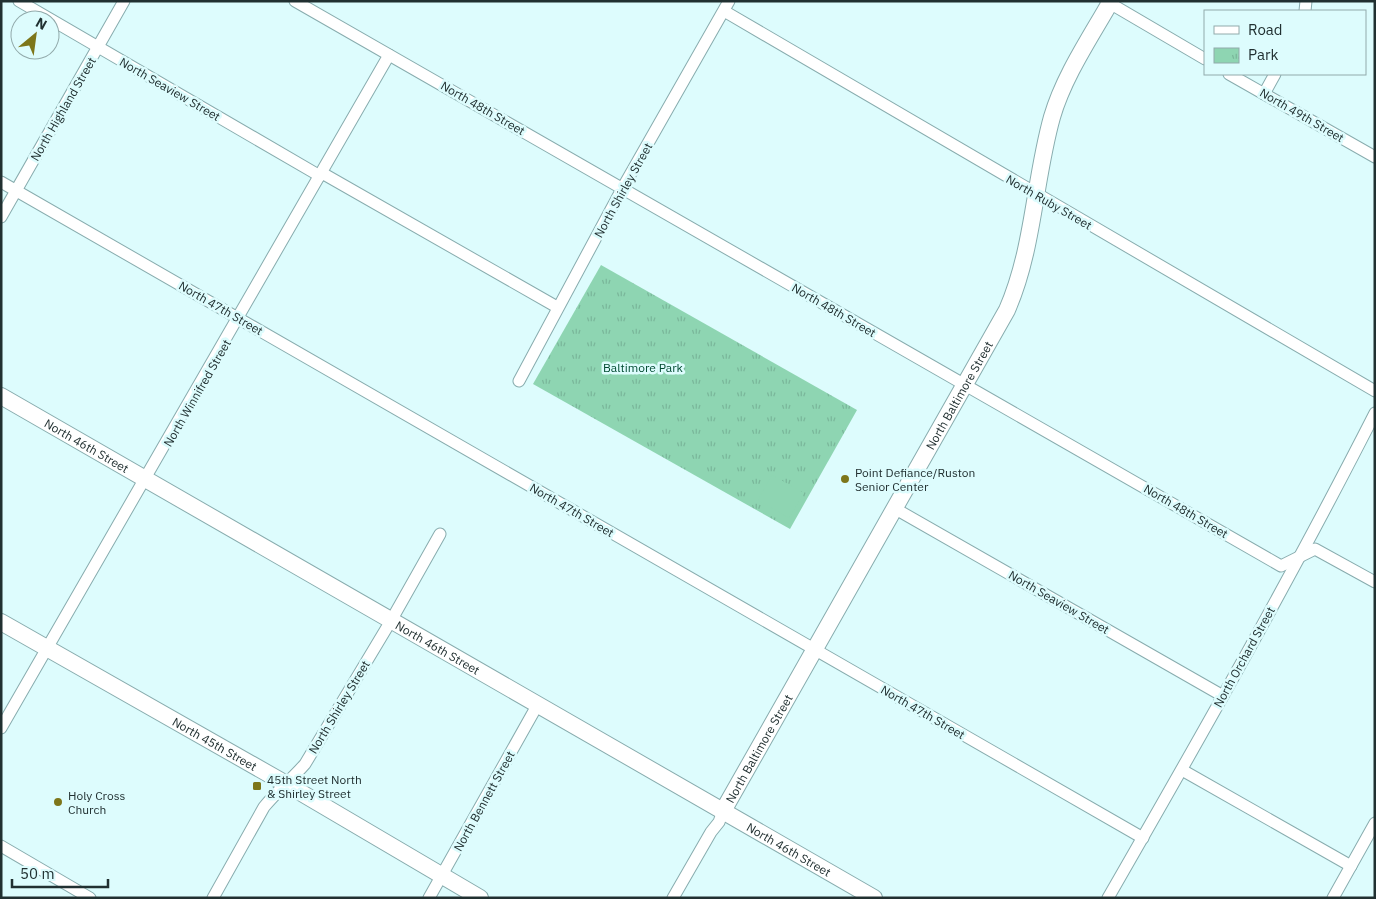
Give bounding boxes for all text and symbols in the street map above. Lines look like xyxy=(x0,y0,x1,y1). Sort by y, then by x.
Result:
north arrow xyxy=(10,10,60,60)
legend xyxy=(1204,10,1366,75)
text: N xyxy=(33,13,50,34)
text: Road xyxy=(1248,20,1283,39)
text: Park xyxy=(1248,45,1278,64)
street label: North Highland Street xyxy=(27,54,99,164)
street label: North Seaview Street xyxy=(117,54,223,124)
street label: North 48th Street xyxy=(438,78,528,138)
street label: North 49th Street xyxy=(1257,85,1347,145)
street label: North Shirley Street xyxy=(591,140,655,240)
street label: North Ruby Street xyxy=(1003,171,1095,233)
street label: North 47th Street xyxy=(176,278,266,338)
street label: North 48th Street xyxy=(789,280,879,340)
street label: North Winnifred Street xyxy=(160,337,234,449)
street label: North Baltimore Street xyxy=(922,338,995,452)
park label: Baltimore Park xyxy=(603,360,684,375)
street label: North 46th Street xyxy=(42,415,132,475)
place label: Point Defiance/Ruston Senior Center xyxy=(855,465,975,494)
marker: Point Defiance/Ruston Senior Center xyxy=(839,473,851,485)
street label: North 47th Street xyxy=(527,480,617,540)
street label: North 48th Street xyxy=(1141,481,1231,541)
street label: North Seaview Street xyxy=(1006,567,1112,637)
street label: North Orchard Street xyxy=(1210,604,1278,710)
street label: North 46th Street xyxy=(393,617,483,677)
street label: North Shirley Street xyxy=(305,658,373,756)
street label: North 47th Street xyxy=(878,682,968,742)
street label: North Baltimore Street xyxy=(722,691,795,805)
street label: North 45th Street xyxy=(170,714,260,773)
street label: North Bennett Street xyxy=(450,748,518,854)
place label: 45th Street North & Shirley Street xyxy=(267,772,362,801)
marker: 45th Street North & Shirley Street xyxy=(251,780,263,792)
place label: Holy Cross Church xyxy=(68,788,125,817)
marker: Holy Cross Church xyxy=(52,796,64,808)
street label: North 46th Street xyxy=(744,819,834,879)
scale bar xyxy=(12,856,109,888)
text: 50 m xyxy=(20,864,55,883)

